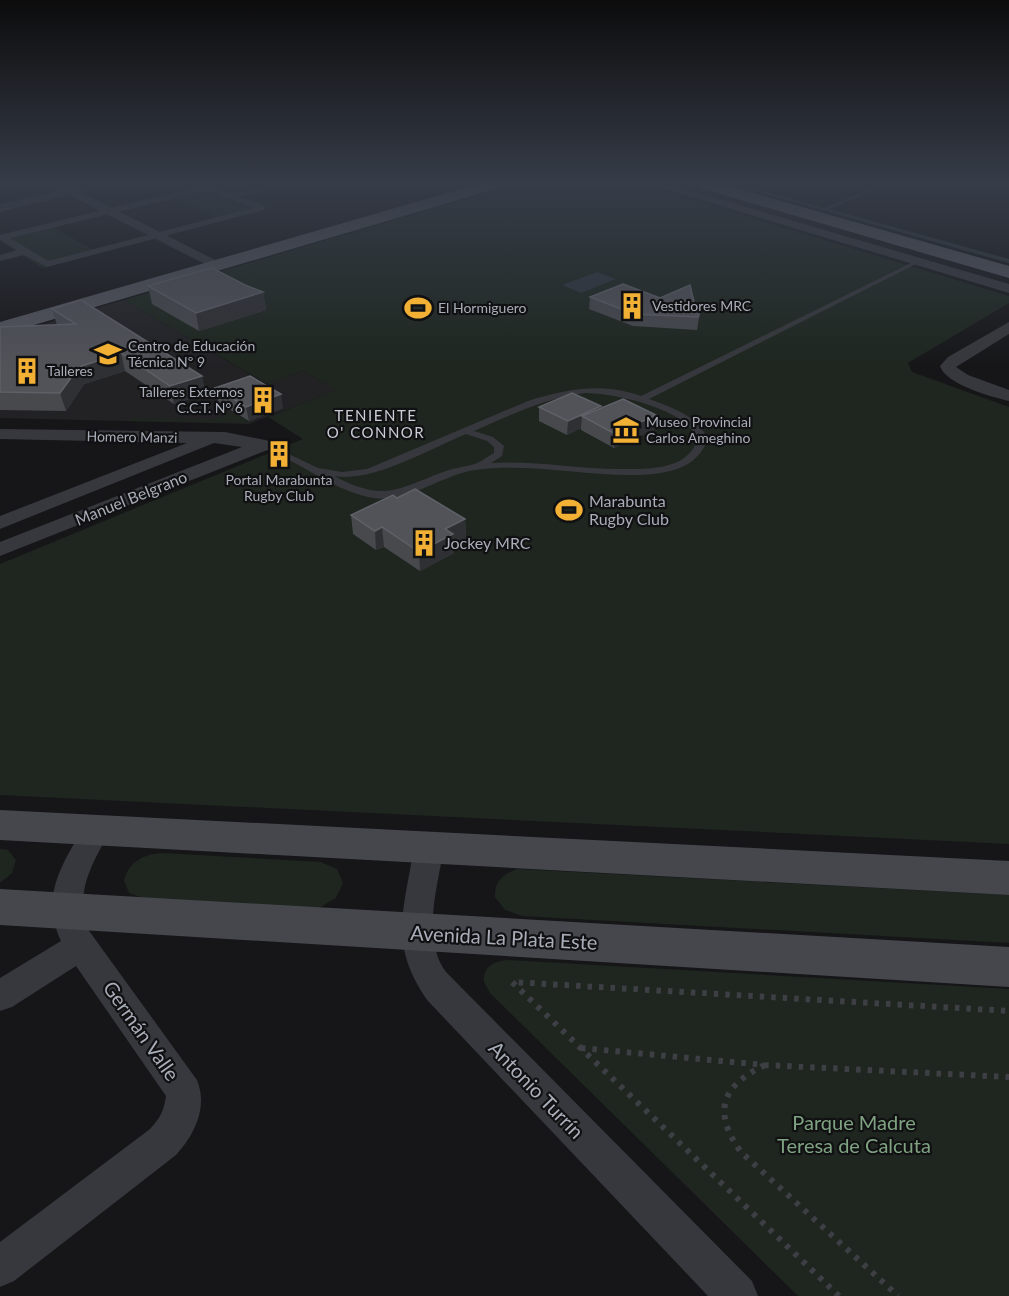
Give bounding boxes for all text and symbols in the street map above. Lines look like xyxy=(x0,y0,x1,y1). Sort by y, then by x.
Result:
building icon: Vestidores MRC xyxy=(617,291,647,321)
sports icon: El Hormiguero xyxy=(403,293,433,323)
place label: Vestidores MRC xyxy=(652,297,752,314)
place label: El Hormiguero xyxy=(438,299,527,316)
place label: Centro de Educación Técnica Nº 9 xyxy=(128,337,255,370)
school or university icon: Centro de Educación Técnica Nº 9 xyxy=(93,339,123,369)
building icon: Talleres xyxy=(12,356,42,386)
place label: Talleres xyxy=(47,362,93,379)
place label: Talleres Externos C.C.T. N° 6 xyxy=(139,383,243,416)
building icon: Talleres Externos C.C.T. N° 6 xyxy=(248,385,278,415)
district label: TENIENTE O' CONNOR xyxy=(327,406,425,441)
place label: Museo Provincial Carlos Ameghino xyxy=(646,413,751,446)
museum icon: Museo Provincial Carlos Ameghino xyxy=(611,415,641,445)
street label: Homero Manzi xyxy=(86,427,178,446)
building icon: Portal Marabunta Rugby Club xyxy=(264,439,294,469)
street label: Manuel Belgrano xyxy=(72,466,190,529)
place label: Portal Marabunta Rugby Club xyxy=(226,471,333,504)
place label: Marabunta Rugby Club xyxy=(589,491,669,528)
sports icon: Marabunta Rugby Club xyxy=(554,495,584,525)
building icon: Jockey MRC xyxy=(409,528,439,558)
place label: Jockey MRC xyxy=(444,533,531,552)
street label: Avenida La Plata Este xyxy=(410,920,598,954)
street label: Germán Valle xyxy=(99,976,185,1085)
street label: Antonio Turrín xyxy=(484,1036,589,1143)
park label: Parque Madre Teresa de Calcuta xyxy=(777,1110,931,1157)

